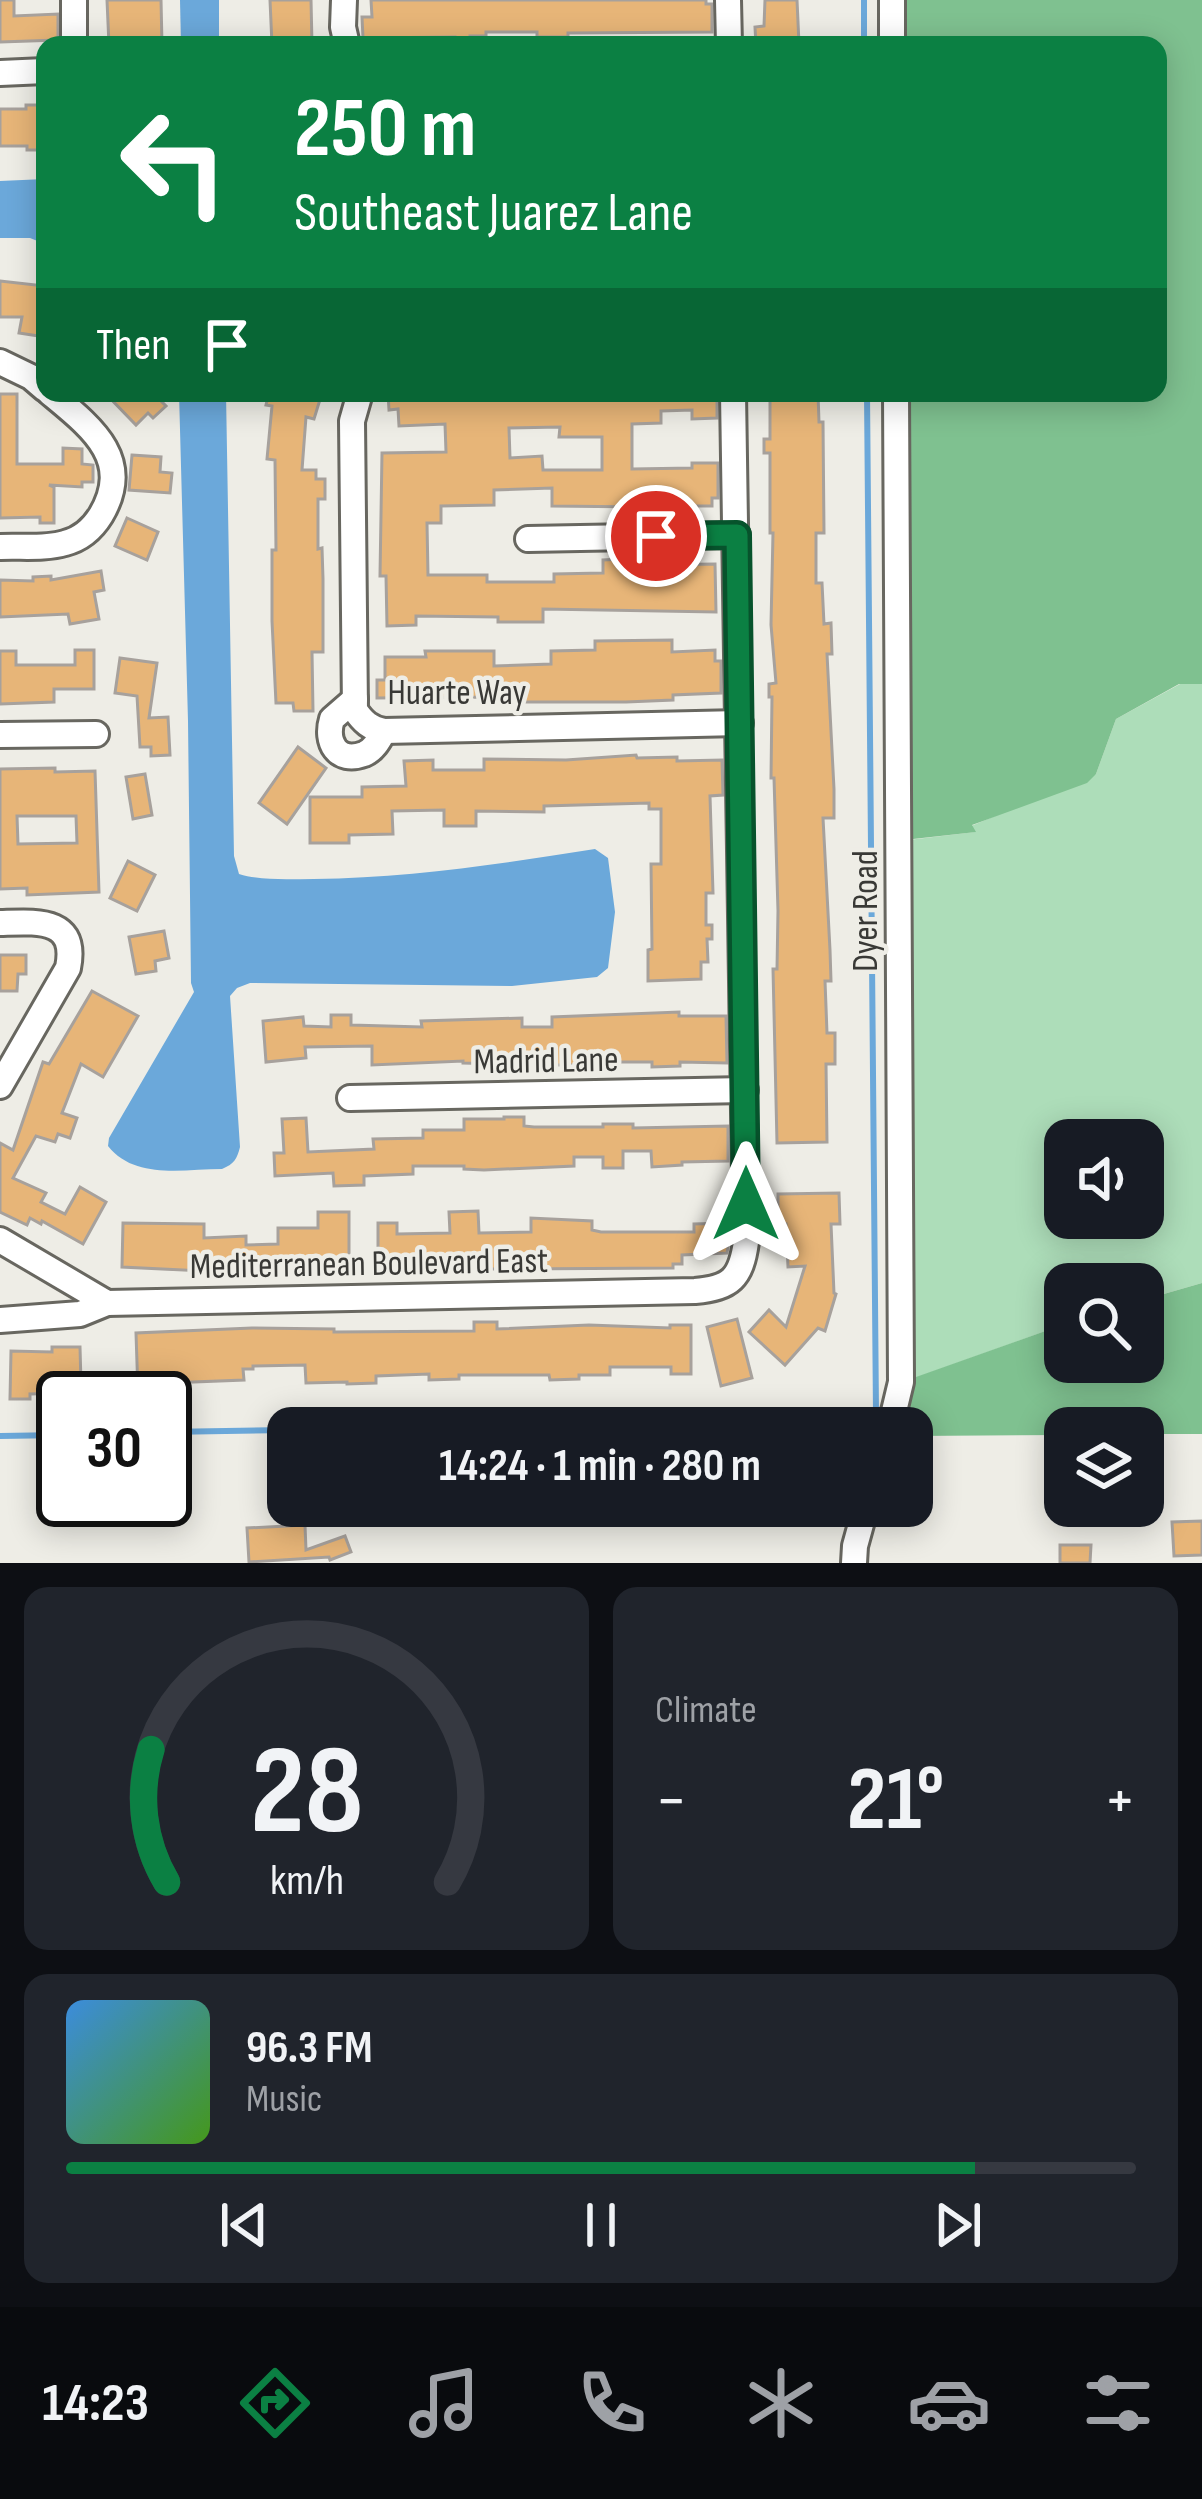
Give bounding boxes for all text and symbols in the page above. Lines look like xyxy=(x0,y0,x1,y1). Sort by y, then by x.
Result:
text: 250 m xyxy=(294,79,476,180)
icon: left xyxy=(96,84,252,240)
text: Southeast Juarez Lane xyxy=(294,181,693,246)
icon: arrive xyxy=(194,312,260,378)
text: Then xyxy=(96,318,170,373)
pin xyxy=(605,485,707,587)
icon: arrive xyxy=(623,503,689,569)
street label: Huarte Way xyxy=(388,672,527,715)
street label: Dyer Road xyxy=(845,850,888,972)
street label: Madrid Lane xyxy=(473,1039,619,1084)
map controls xyxy=(1044,1119,1164,1527)
button: sound xyxy=(1044,1119,1164,1239)
position arrow xyxy=(683,1141,809,1267)
street label: Mediterranean Boulevard East xyxy=(190,1240,549,1289)
button: search xyxy=(1044,1263,1164,1383)
speed limit sign: 30 xyxy=(36,1371,192,1527)
button: layers xyxy=(1044,1407,1164,1527)
text: 14:24 · 1 min · 280 m xyxy=(439,1439,761,1494)
text: Climate xyxy=(655,1687,757,1734)
text: 28 xyxy=(250,1719,363,1868)
text: 21° xyxy=(847,1747,944,1855)
text: − xyxy=(655,1762,687,1841)
text: + xyxy=(1104,1762,1136,1841)
text: km/h xyxy=(269,1854,344,1906)
text: 96.3 FM xyxy=(246,2021,373,2076)
text: Music xyxy=(246,2076,322,2123)
icon: previous xyxy=(211,2192,277,2258)
icon: pause xyxy=(568,2192,634,2258)
icon: next xyxy=(925,2192,991,2258)
icon: directions xyxy=(233,2361,317,2445)
icon: music xyxy=(402,2361,486,2445)
icon: phone xyxy=(570,2361,654,2445)
icon: climate xyxy=(739,2361,823,2445)
icon: car xyxy=(907,2361,991,2445)
icon: filters xyxy=(1076,2361,1160,2445)
text: 14:23 xyxy=(42,2371,149,2436)

